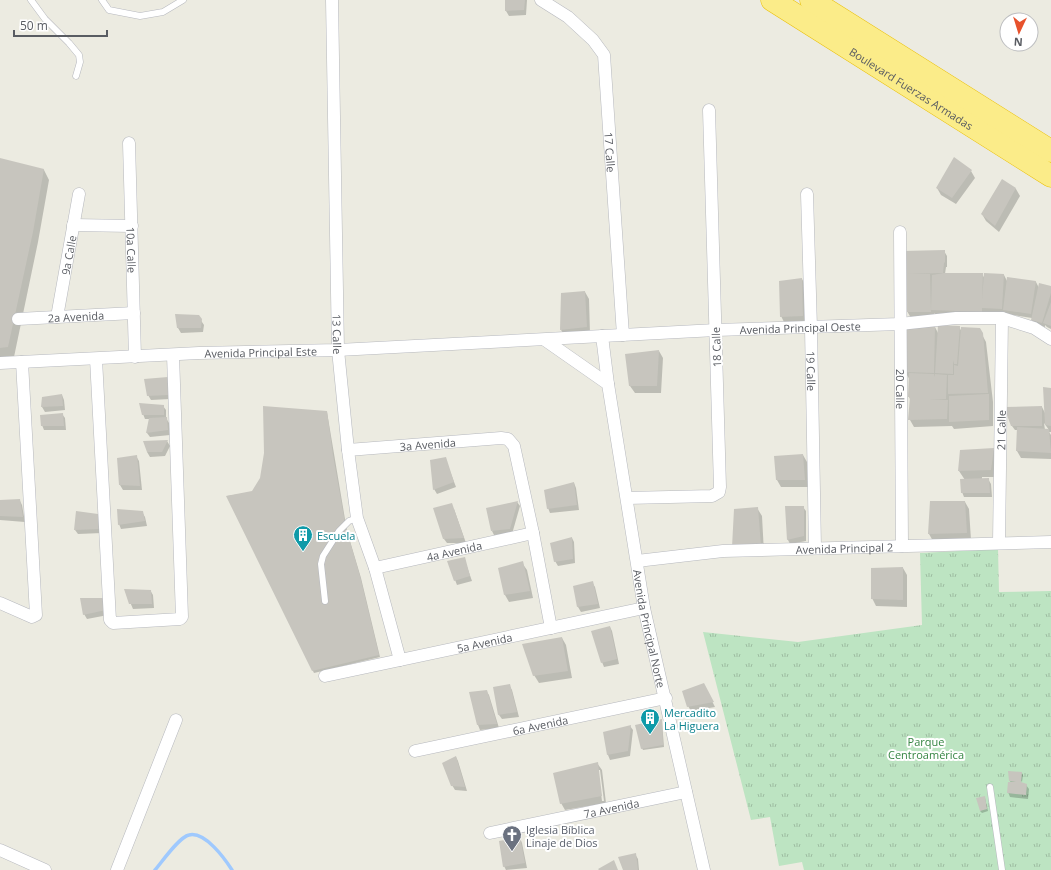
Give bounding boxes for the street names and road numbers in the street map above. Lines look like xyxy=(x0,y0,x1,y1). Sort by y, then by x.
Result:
street label: Boulevard Fuerzas Armadas xyxy=(847,43,976,133)
street label: 17 Calle xyxy=(602,132,619,173)
street label: 10a Calle xyxy=(124,227,140,273)
street label: 9a Calle xyxy=(57,234,79,276)
street label: 2a Avenida xyxy=(47,307,104,325)
street label: 13 Calle xyxy=(330,314,346,355)
street label: Avenida Principal Oeste xyxy=(739,318,861,337)
street label: 18 Calle xyxy=(708,327,724,367)
street label: Avenida Principal Este xyxy=(204,343,317,360)
street label: 19 Calle xyxy=(804,351,820,391)
street label: 20 Calle xyxy=(893,369,909,409)
street label: 21 Calle xyxy=(993,410,1008,450)
street label: 3a Avenida xyxy=(399,434,456,453)
street label: 4a Avenida xyxy=(425,537,483,564)
street label: Avenida Principal 2 xyxy=(795,539,893,557)
street label: Avenida Principal Norte xyxy=(630,568,670,689)
street label: 5a Avenida xyxy=(455,629,514,655)
street label: 6a Avenida xyxy=(511,711,569,738)
street label: 7a Avenida xyxy=(582,795,640,821)

